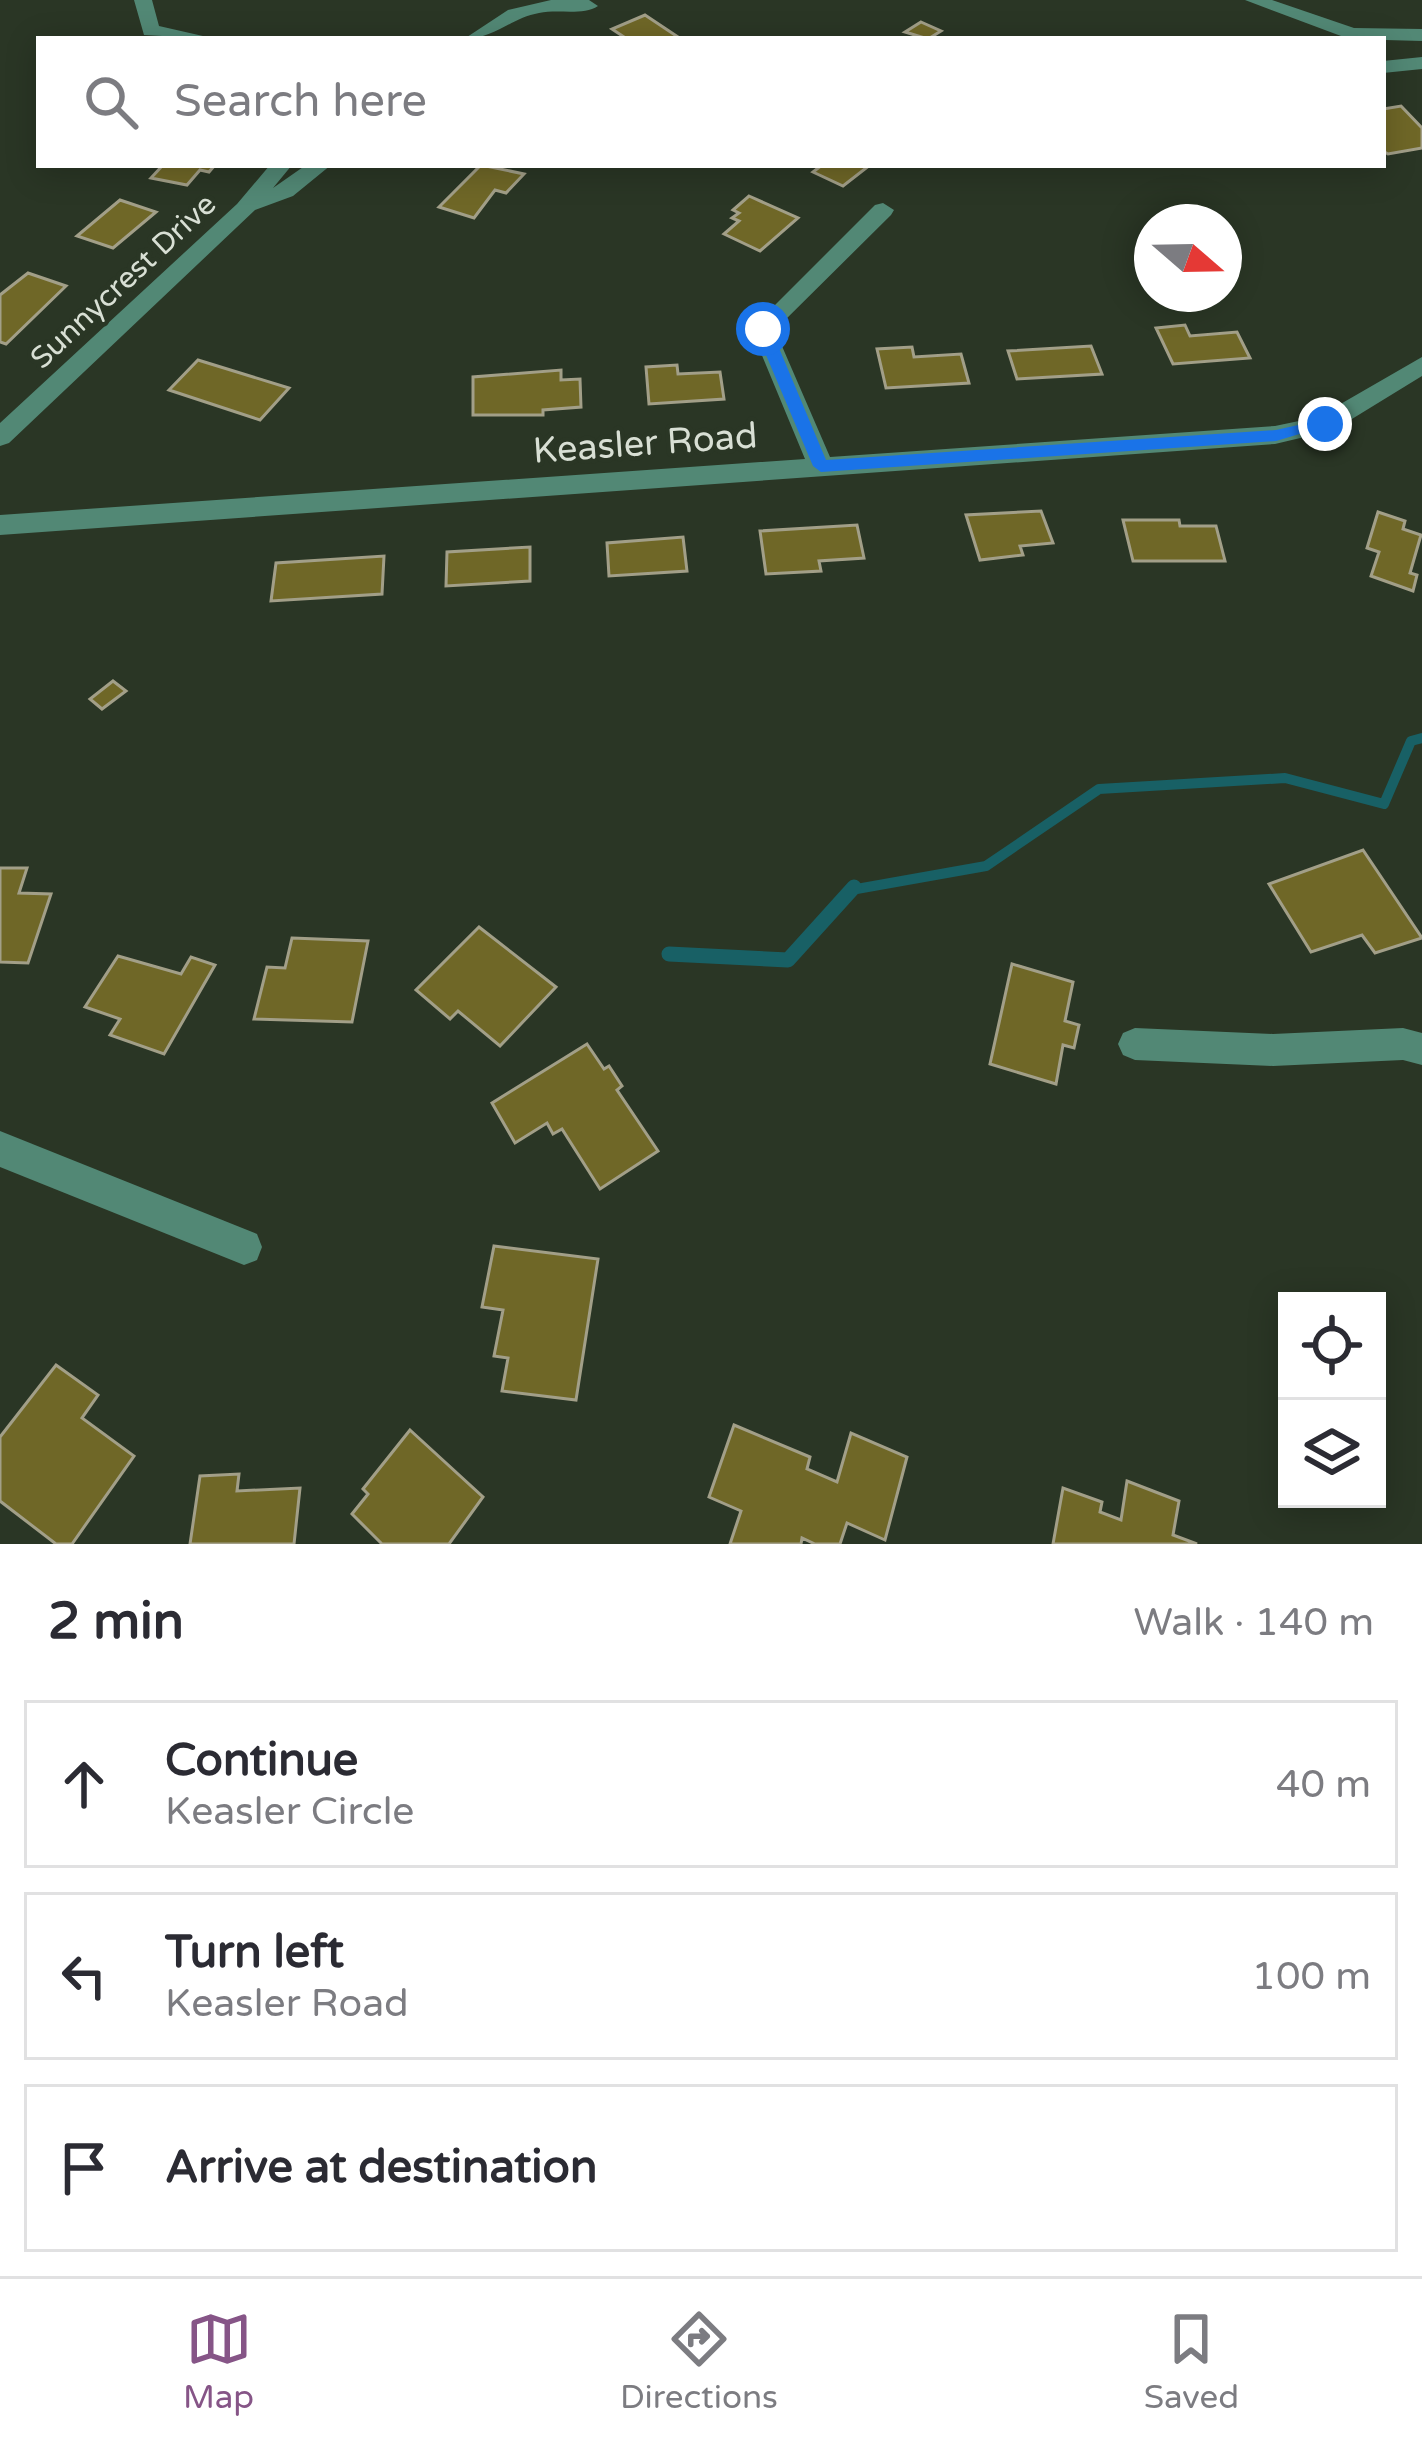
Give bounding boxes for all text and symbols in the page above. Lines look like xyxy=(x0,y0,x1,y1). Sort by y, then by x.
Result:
search box xyxy=(36,36,1386,168)
icon: search xyxy=(78,69,144,135)
text: Search here xyxy=(174,75,427,129)
street label: Sunnycrest Drive xyxy=(23,186,224,377)
north arrow xyxy=(1134,204,1242,312)
route start xyxy=(736,302,790,356)
route end xyxy=(1298,397,1352,451)
street label: Keasler Road xyxy=(531,414,759,473)
map controls xyxy=(1278,1292,1386,1508)
button: locate xyxy=(1278,1292,1386,1400)
button: layers xyxy=(1278,1400,1386,1508)
text: 2 min xyxy=(48,1591,184,1653)
text: Walk · 140 m xyxy=(1133,1599,1374,1646)
text: Continue xyxy=(165,1734,358,1788)
icon: ahead xyxy=(51,1751,117,1817)
text: 40 m xyxy=(1276,1761,1371,1808)
text: Keasler Circle xyxy=(165,1788,414,1835)
text: Turn left xyxy=(165,1926,344,1980)
icon: left xyxy=(51,1943,117,2009)
text: 100 m xyxy=(1252,1953,1371,2000)
text: Keasler Road xyxy=(165,1980,409,2027)
icon: arrive xyxy=(51,2135,117,2201)
text: Arrive at destination xyxy=(165,2141,597,2195)
tab: Map xyxy=(183,2306,254,2417)
tab: Directions xyxy=(620,2306,778,2417)
tab: Saved xyxy=(1144,2306,1239,2417)

